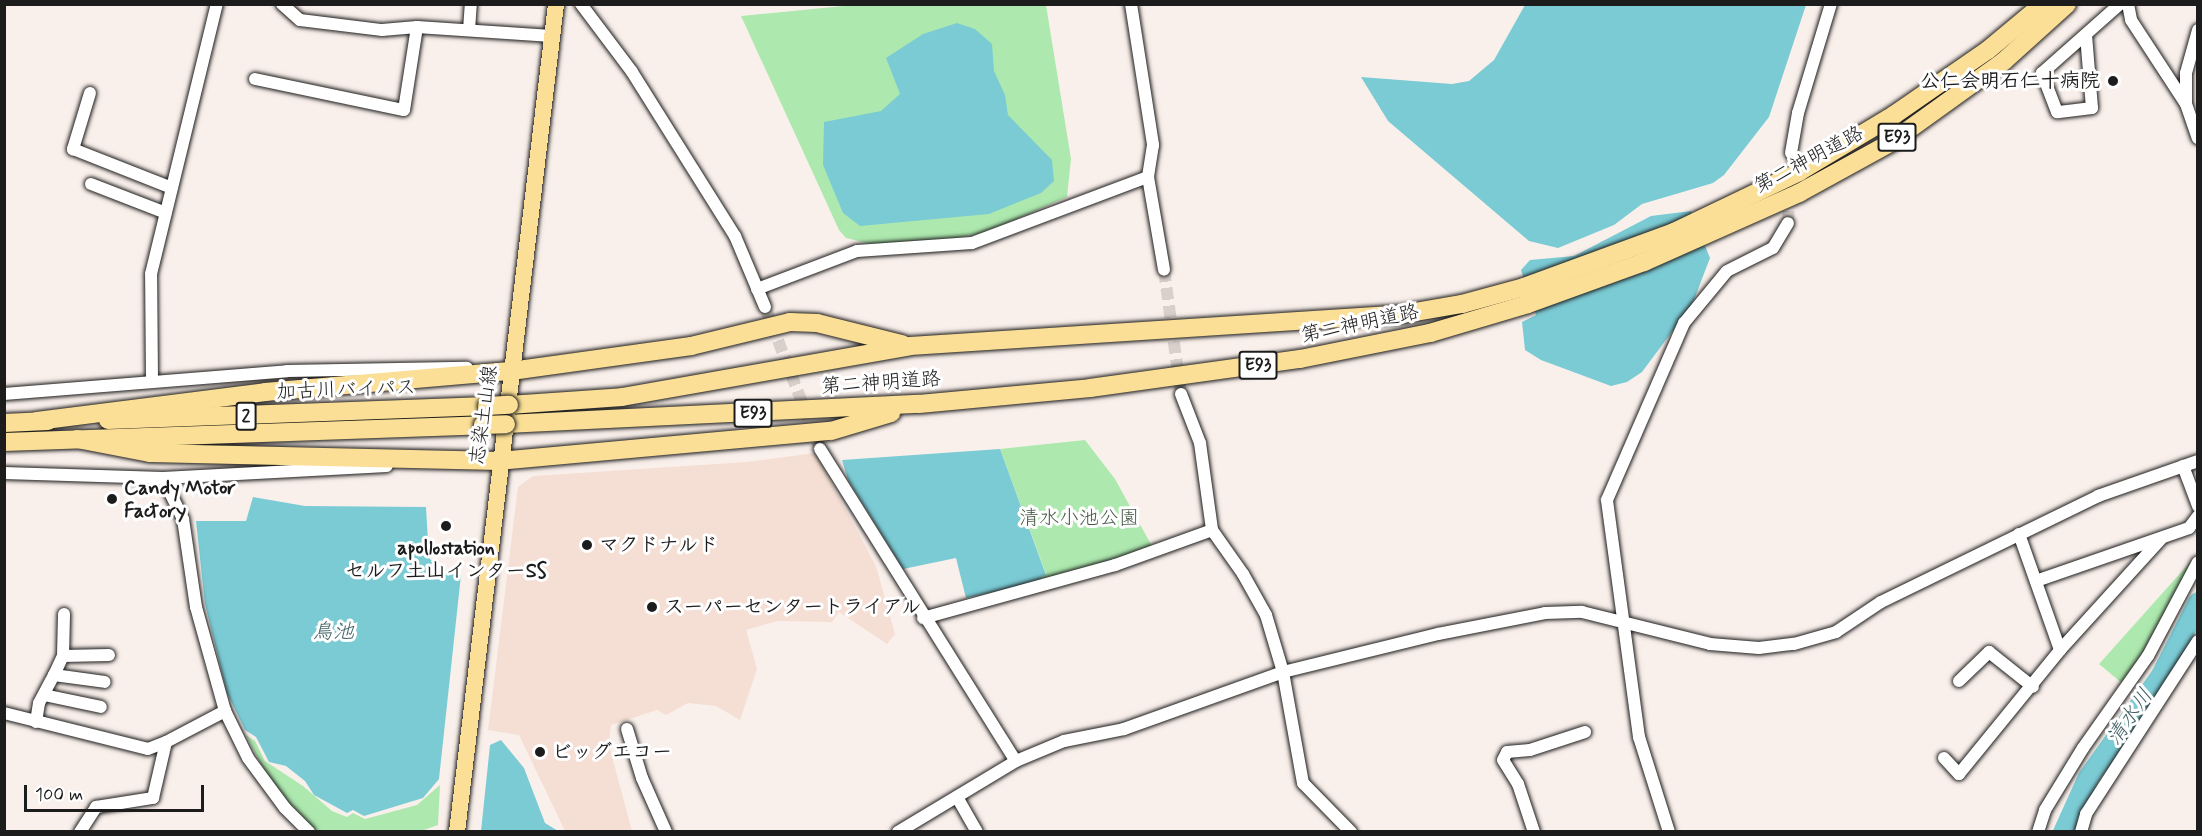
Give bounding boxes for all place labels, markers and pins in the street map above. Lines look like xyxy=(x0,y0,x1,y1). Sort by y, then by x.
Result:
place label: 公仁会明石仁十病院 xyxy=(1920,69,2100,93)
marker: 公仁会明石仁十病院 xyxy=(2104,72,2122,90)
place label: Candy Motor Factory xyxy=(124,476,234,523)
marker: Candy Motor Factory xyxy=(105,492,119,506)
marker: apollostation セルフ土山インターSS xyxy=(439,519,453,533)
place label: マクドナルド xyxy=(599,533,719,557)
place label: apollostation セルフ土山インターSS xyxy=(345,536,547,583)
marker: マクドナルド xyxy=(580,538,594,552)
place label: スーパーセンタートライアル xyxy=(664,595,923,619)
marker: スーパーセンタートライアル xyxy=(645,600,659,614)
place label: ビッグエコー xyxy=(552,740,672,764)
marker: ビッグエコー xyxy=(533,745,547,759)

